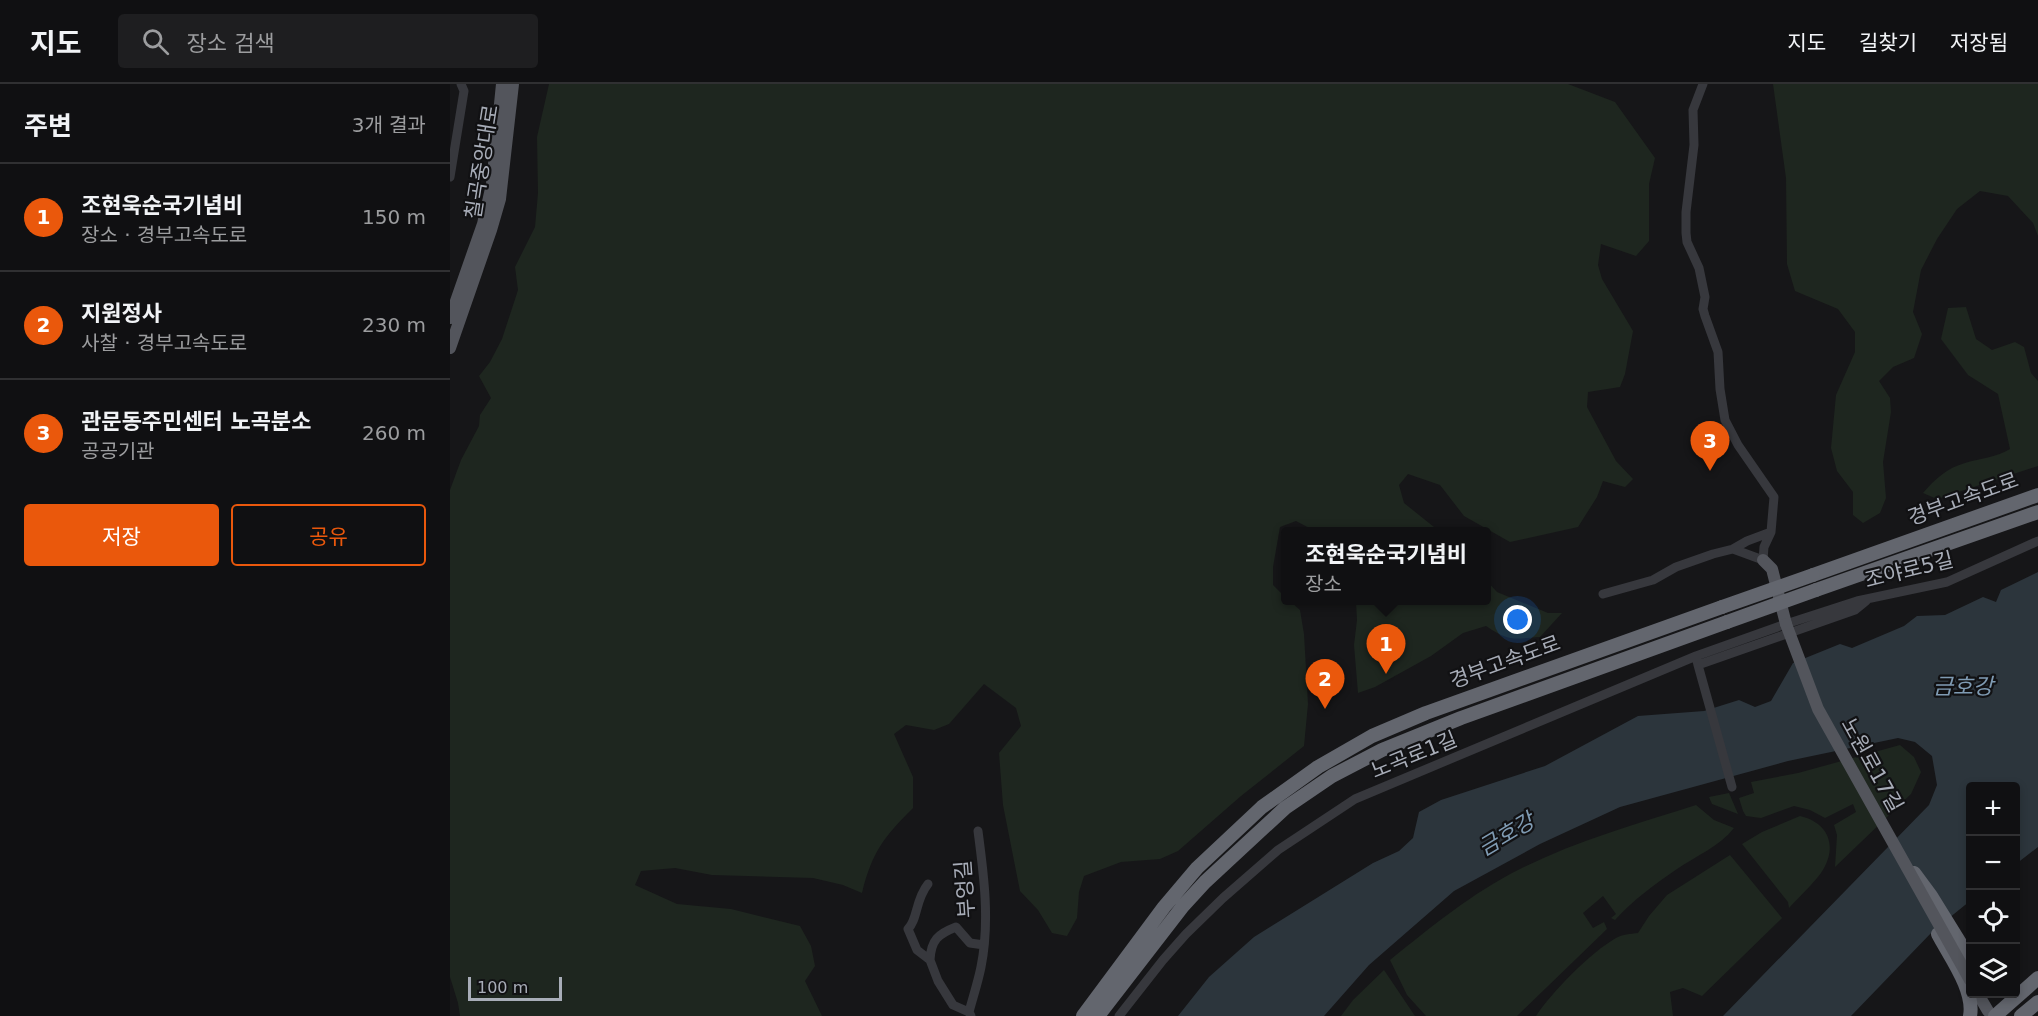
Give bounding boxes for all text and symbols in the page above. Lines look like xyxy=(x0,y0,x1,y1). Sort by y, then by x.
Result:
search box xyxy=(118,14,538,68)
icon: search xyxy=(139,25,172,58)
text: 지도 xyxy=(30,27,82,60)
text: 장소 검색 xyxy=(187,31,275,56)
text: 지도 xyxy=(1787,31,1826,55)
text: 길찾기 xyxy=(1859,31,1917,55)
text: 저장됨 xyxy=(1950,31,2008,55)
street label: 칠곡중앙대로 xyxy=(461,103,503,221)
text: 주변 xyxy=(24,111,72,141)
text: 3개 결과 xyxy=(352,113,426,137)
text: 조현욱순국기념비 xyxy=(81,193,243,218)
text: 1 xyxy=(37,205,50,229)
text: 150 m xyxy=(362,205,426,229)
text: 장소 · 경부고속도로 xyxy=(81,223,247,247)
text: 지원정사 xyxy=(81,301,162,326)
text: 2 xyxy=(37,313,50,337)
text: 230 m xyxy=(362,313,426,337)
text: 사찰 · 경부고속도로 xyxy=(81,331,247,355)
text: 관문동주민센터 노곡분소 xyxy=(81,409,311,434)
text: 3 xyxy=(37,421,50,445)
text: 260 m xyxy=(362,421,426,445)
pin: 3 xyxy=(1690,422,1730,471)
text: 공공기관 xyxy=(81,439,155,463)
street label: 경부고속도로 xyxy=(1904,468,2022,530)
button: 저장 xyxy=(24,504,219,566)
button: 공유 xyxy=(231,504,426,566)
popup xyxy=(1281,527,1491,605)
text: 조현욱순국기념비 xyxy=(1305,542,1467,567)
street label: 조야로5길 xyxy=(1862,547,1956,593)
text: 장소 xyxy=(1305,572,1342,596)
your location xyxy=(1503,605,1532,634)
pin: 1 xyxy=(1366,624,1406,674)
street label: 경부고속도로 xyxy=(1446,631,1564,693)
pin: 2 xyxy=(1306,660,1344,709)
water label: 금호강 xyxy=(1933,674,1996,699)
street label: 노원로17길 xyxy=(1836,714,1908,816)
street label: 노곡로1길 xyxy=(1367,727,1461,783)
map controls xyxy=(1966,782,2020,998)
button: + xyxy=(1966,782,2020,836)
water label: 금호강 xyxy=(1474,807,1541,861)
button: − xyxy=(1966,836,2020,890)
street label: 부엉길 xyxy=(951,859,979,919)
button: locate xyxy=(1966,890,2020,944)
button: layers xyxy=(1966,944,2020,998)
scale bar xyxy=(468,974,562,1002)
text: 100 m xyxy=(477,978,528,997)

